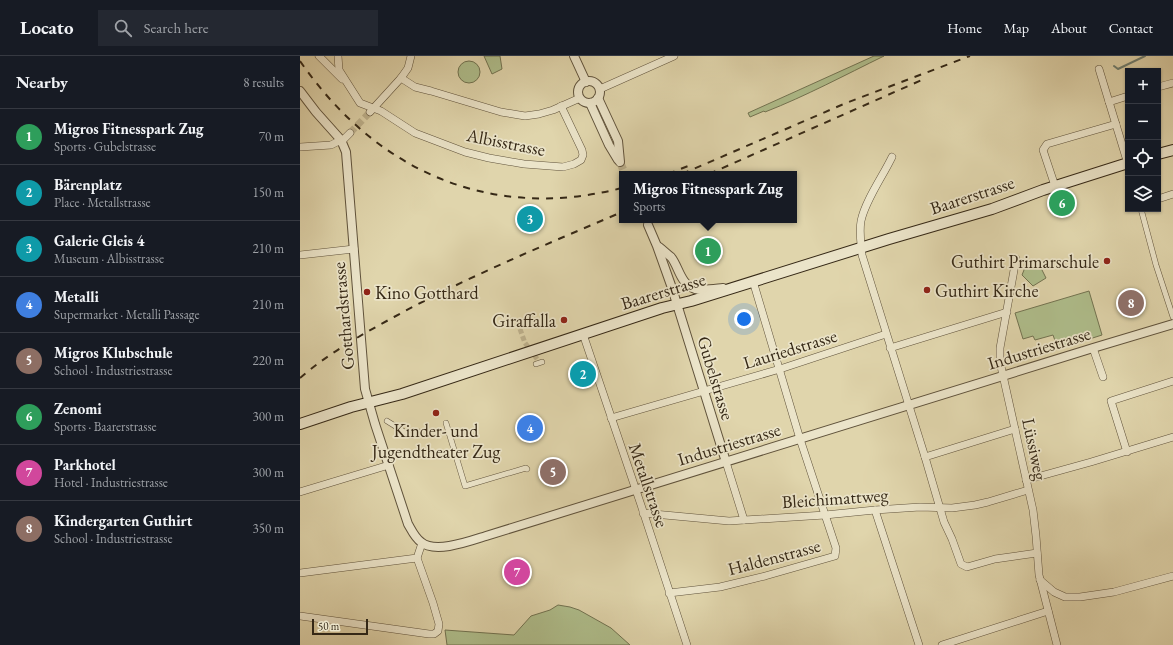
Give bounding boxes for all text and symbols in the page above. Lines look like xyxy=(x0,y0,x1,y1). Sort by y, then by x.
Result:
search box xyxy=(98,10,378,46)
text: Locato xyxy=(20,15,74,40)
icon: search xyxy=(112,17,134,39)
text: Search here xyxy=(144,18,209,37)
text: Home xyxy=(947,19,982,37)
text: Map xyxy=(1004,19,1029,37)
text: About xyxy=(1051,19,1087,37)
text: Contact xyxy=(1109,19,1153,37)
map controls xyxy=(1125,68,1161,212)
button: + xyxy=(1125,68,1161,104)
text: Nearby xyxy=(16,71,68,93)
text: 8 results xyxy=(243,74,284,91)
button: − xyxy=(1125,104,1161,140)
text: Migros Fitnesspark Zug xyxy=(54,119,203,138)
street label: Albisstrasse xyxy=(464,123,547,161)
text: 1 xyxy=(26,128,32,145)
text: 70 m xyxy=(259,128,284,145)
text: Sports · Gubelstrasse xyxy=(54,138,156,155)
button: locate xyxy=(1125,140,1161,176)
popup xyxy=(619,171,797,223)
street label: Baarerstrasse xyxy=(927,171,1017,219)
text: Bärenplatz xyxy=(54,175,122,194)
button: layers xyxy=(1125,176,1161,212)
text: Migros Fitnesspark Zug xyxy=(633,179,783,198)
text: 2 xyxy=(26,184,32,201)
text: 150 m xyxy=(253,184,284,201)
pin: 6 xyxy=(1049,188,1075,218)
text: Place · Metallstrasse xyxy=(54,194,151,211)
text: Sports xyxy=(633,198,665,215)
pin: 3 xyxy=(517,204,543,234)
text: Galerie Gleis 4 xyxy=(54,231,144,250)
pin: 1 xyxy=(695,236,721,266)
text: 3 xyxy=(26,240,32,257)
text: 210 m xyxy=(253,240,284,257)
text: Museum · Albisstrasse xyxy=(54,250,164,267)
place label: Guthirt Primarschule xyxy=(951,250,1099,273)
marker: Guthirt Primarschule xyxy=(1102,256,1112,266)
street label: Gotthardstrasse xyxy=(327,261,359,371)
street label: Baarerstrasse xyxy=(618,267,708,315)
place label: Guthirt Kirche xyxy=(935,279,1039,302)
place label: Kino Gotthard xyxy=(375,281,479,304)
marker: Guthirt Kirche xyxy=(922,285,932,295)
text: Metalli xyxy=(54,287,99,306)
marker: Kino Gotthard xyxy=(362,287,372,297)
pin: 8 xyxy=(1118,288,1144,318)
text: 4 xyxy=(26,296,32,313)
text: 210 m xyxy=(253,296,284,313)
text: Supermarket · Metalli Passage xyxy=(54,306,200,323)
place label: Giraffalla xyxy=(492,309,557,332)
your location xyxy=(734,309,754,329)
marker: Giraffalla xyxy=(559,315,569,325)
street label: Industriestrasse xyxy=(985,321,1093,375)
street label: Lauriedstrasse xyxy=(740,324,840,374)
street label: Gubelstrasse xyxy=(692,333,740,423)
text: Migros Klubschule xyxy=(54,343,173,362)
text: 5 xyxy=(26,352,32,369)
text: 220 m xyxy=(253,352,284,369)
pin: 2 xyxy=(570,359,596,389)
text: School · Industriestrasse xyxy=(54,362,173,379)
text: Zenomi xyxy=(54,399,102,418)
text: 6 xyxy=(26,408,32,425)
text: 300 m xyxy=(253,408,284,425)
marker: Kinder- und Jugendtheater Zug xyxy=(431,408,441,418)
pin: 4 xyxy=(517,413,543,443)
street label: Lüssiweg xyxy=(1017,416,1053,482)
street label: Industriestrasse xyxy=(675,417,783,471)
text: Sports · Baarerstrasse xyxy=(54,418,157,435)
place label: Kinder- und Jugendtheater Zug xyxy=(370,419,500,463)
street label: Metallstrasse xyxy=(624,440,674,530)
text: Parkhotel xyxy=(54,455,116,474)
pin: 5 xyxy=(540,457,566,487)
text: 7 xyxy=(26,464,32,481)
text: 300 m xyxy=(253,464,284,481)
text: Hotel · Industriestrasse xyxy=(54,474,168,491)
street label: Bleichimattweg xyxy=(781,483,889,513)
text: Kindergarten Guthirt xyxy=(54,511,192,530)
text: 8 xyxy=(26,520,32,537)
text: 350 m xyxy=(253,520,284,537)
text: School · Industriestrasse xyxy=(54,530,173,547)
street label: Haldenstrasse xyxy=(725,534,823,580)
pin: 7 xyxy=(504,557,530,587)
scale bar xyxy=(312,617,368,636)
text: 50 m xyxy=(318,619,339,633)

